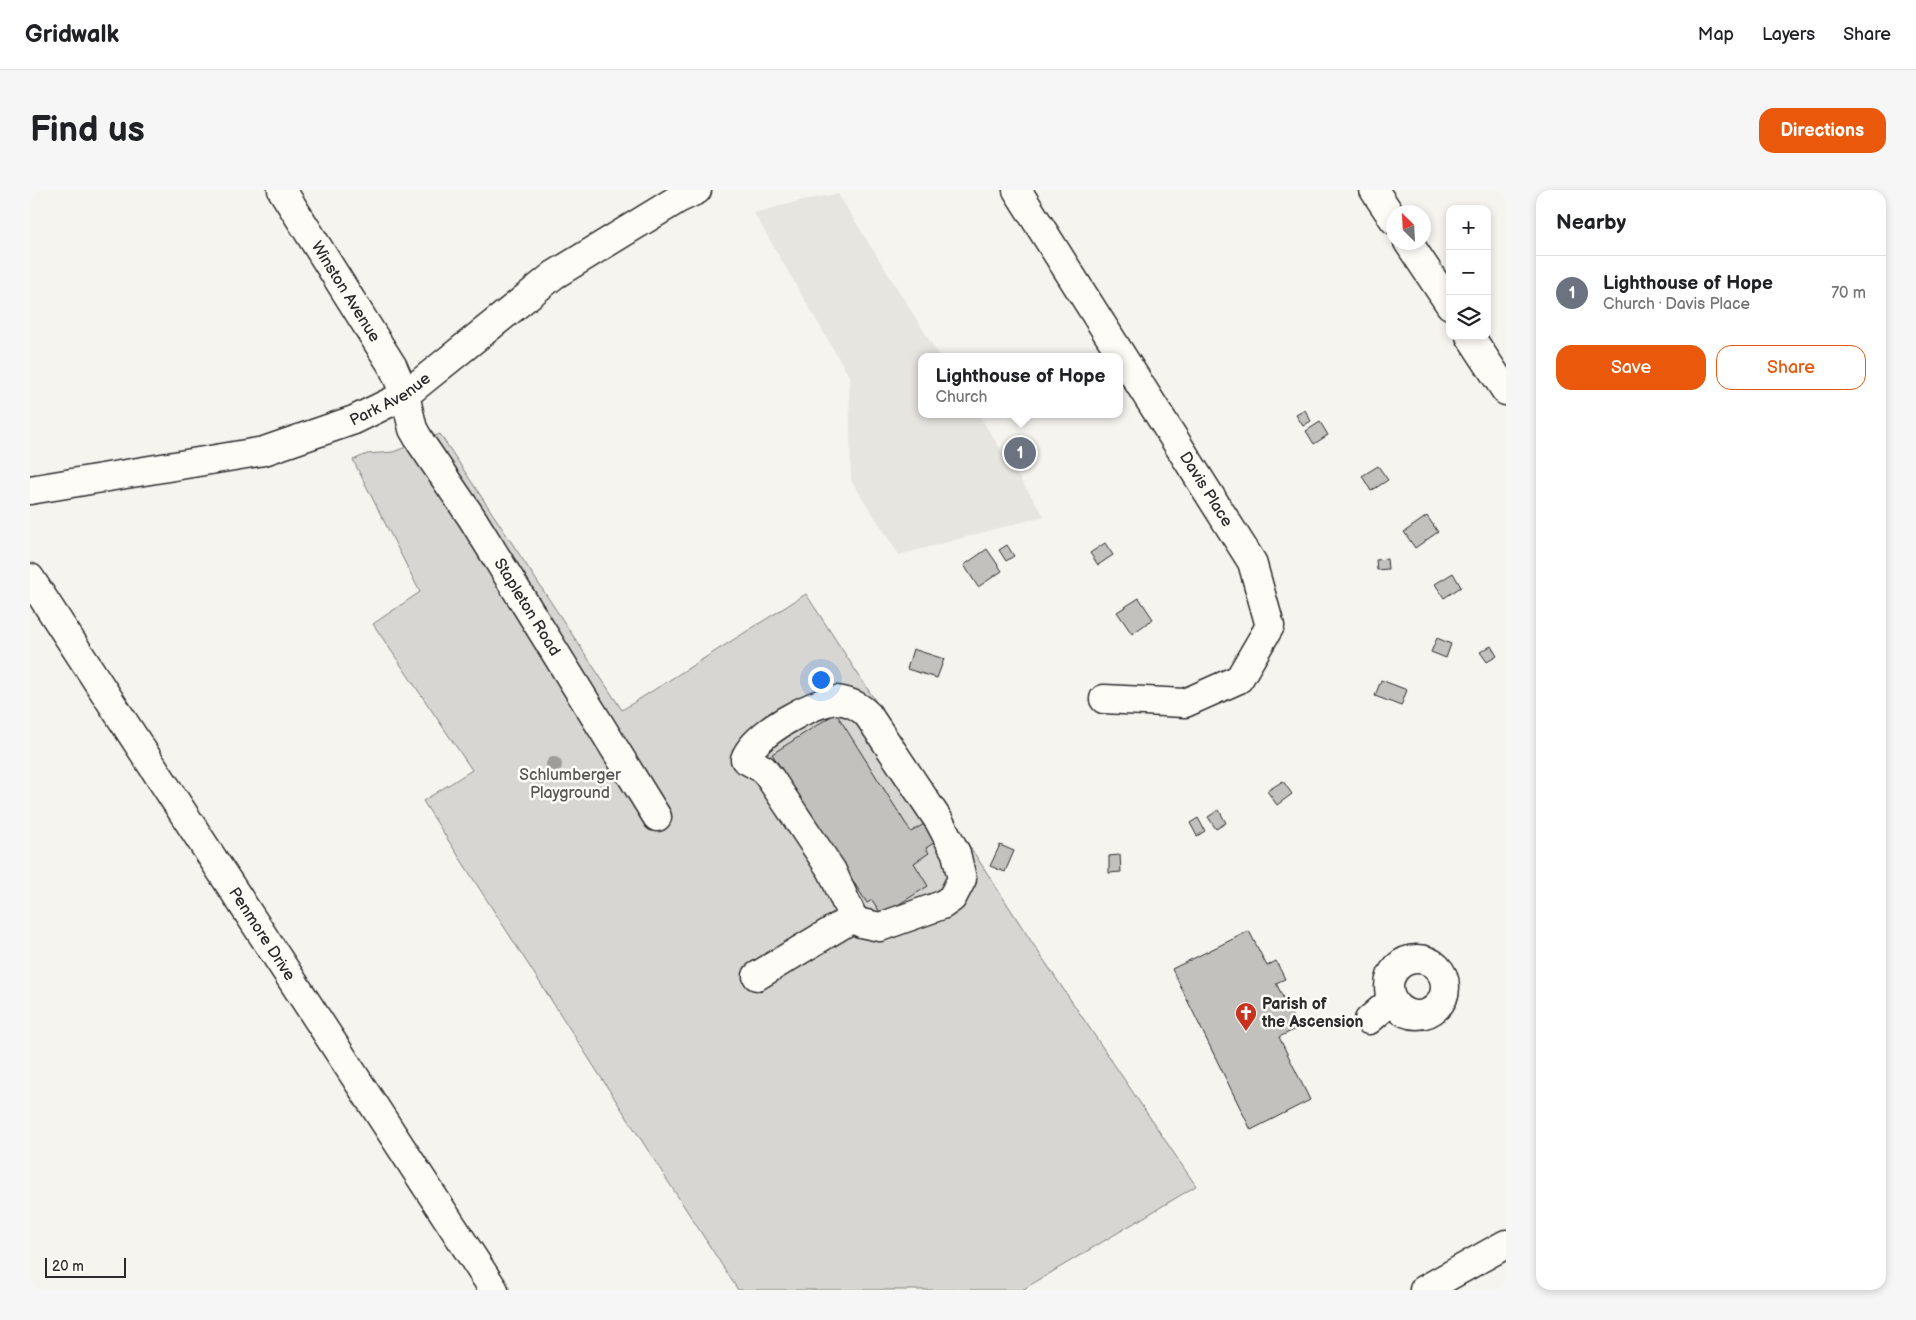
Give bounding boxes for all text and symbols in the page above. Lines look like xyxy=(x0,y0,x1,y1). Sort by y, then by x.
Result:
text: Gridwalk xyxy=(25,20,119,49)
text: Map xyxy=(1698,24,1734,45)
text: Layers xyxy=(1762,24,1815,45)
text: Share xyxy=(1843,24,1891,45)
button: Directions xyxy=(1759,108,1886,153)
text: Find us xyxy=(30,109,145,152)
north arrow xyxy=(1386,205,1431,250)
map controls xyxy=(1446,205,1491,340)
button: + xyxy=(1446,205,1491,250)
text: Nearby xyxy=(1556,210,1626,235)
street label: Winston Avenue xyxy=(307,238,385,346)
button: − xyxy=(1446,250,1491,295)
text: Lighthouse of Hope xyxy=(1603,272,1773,295)
text: 1 xyxy=(1569,284,1575,303)
text: 70 m xyxy=(1831,284,1866,303)
button: layers xyxy=(1446,295,1491,340)
text: Church · Davis Place xyxy=(1603,295,1750,314)
button: Save xyxy=(1556,345,1706,390)
button: Share xyxy=(1716,345,1866,390)
popup xyxy=(918,353,1123,418)
text: Lighthouse of Hope xyxy=(936,365,1105,388)
street label: Park Avenue xyxy=(347,369,435,430)
text: Church xyxy=(936,388,987,407)
pin: 1 xyxy=(1004,434,1036,472)
street label: Davis Place xyxy=(1175,448,1237,531)
street label: Stapleton Road xyxy=(490,555,564,659)
your location xyxy=(808,667,834,693)
park label: Schlumberger Playground xyxy=(519,766,621,803)
street label: Penmore Drive xyxy=(225,884,300,985)
place label: Parish of the Ascension xyxy=(1261,995,1364,1032)
church icon: Parish of the Ascension xyxy=(1234,1001,1258,1032)
scale bar xyxy=(45,1255,126,1278)
text: 20 m xyxy=(52,1258,84,1275)

